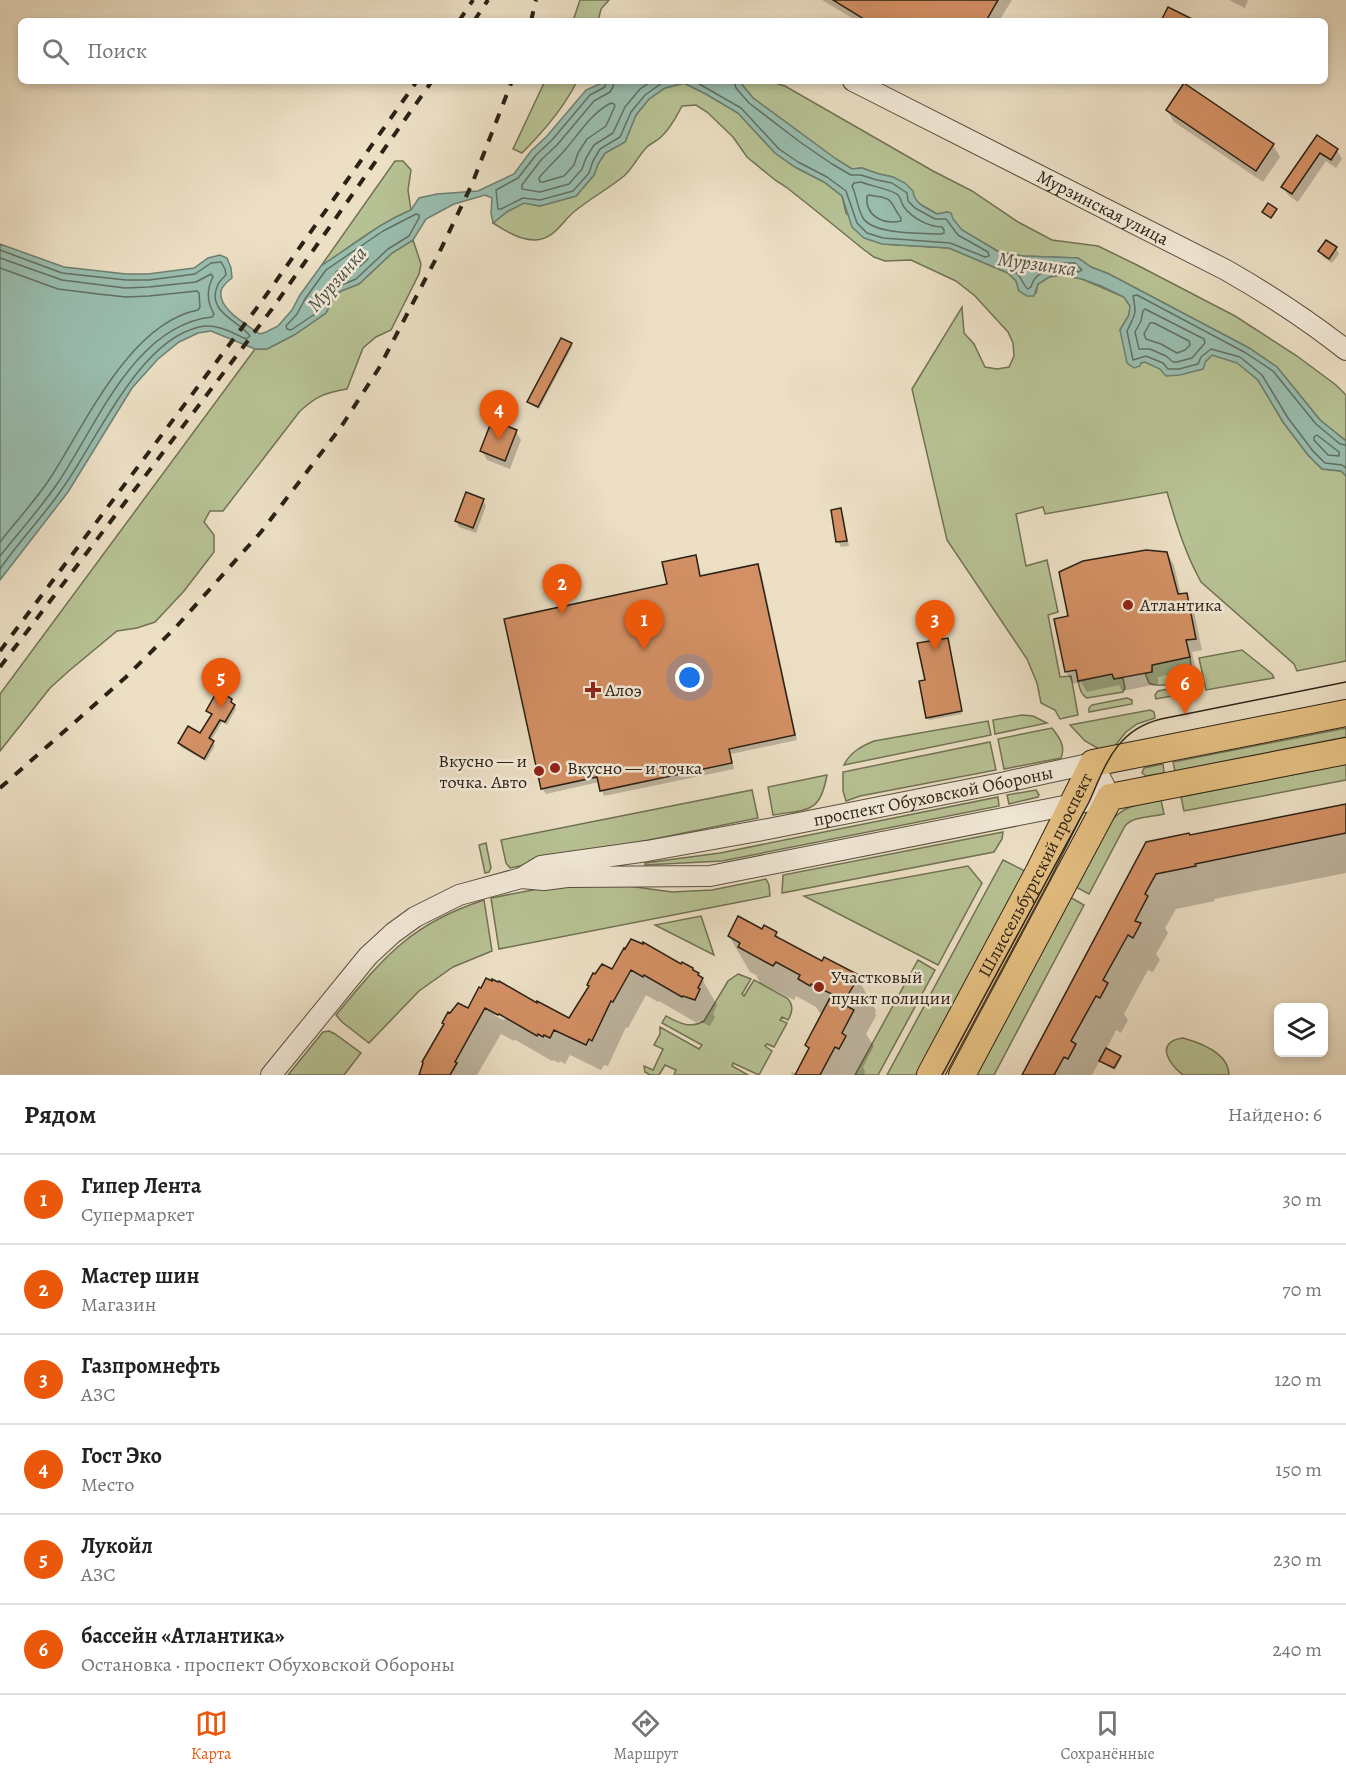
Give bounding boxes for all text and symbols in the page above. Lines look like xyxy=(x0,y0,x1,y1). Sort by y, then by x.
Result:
search box xyxy=(18,18,1328,84)
icon: search xyxy=(39,35,72,68)
text: Поиск xyxy=(87,36,147,66)
street label: Мурзинская улица xyxy=(1033,164,1173,251)
water label: Мурзинка xyxy=(301,240,373,318)
water label: Мурзинка xyxy=(996,245,1078,283)
pin: 4 xyxy=(480,390,518,440)
pin: 2 xyxy=(542,564,582,614)
place label: Атлантика xyxy=(1139,593,1223,617)
marker: Атлантика xyxy=(1121,598,1135,612)
pin: 1 xyxy=(624,600,664,650)
pin: 3 xyxy=(916,600,954,650)
pin: 5 xyxy=(202,658,240,708)
your location xyxy=(675,663,704,692)
pin: 6 xyxy=(1166,664,1204,714)
place label: Алоэ xyxy=(604,678,642,702)
marker: Алоэ xyxy=(586,683,600,697)
place label: Вкусно — и точка. Авто xyxy=(438,749,527,794)
place label: Вкусно — и точка xyxy=(567,756,703,780)
street label: проспект Обуховской Обороны xyxy=(811,760,1055,832)
marker: Вкусно — и точка xyxy=(548,761,562,775)
marker: Вкусно — и точка. Авто xyxy=(532,764,546,778)
street label: Шлиссельбургский проспект xyxy=(972,769,1098,982)
place label: Участковый пункт полиции xyxy=(831,965,951,1010)
marker: Участковый пункт полиции xyxy=(812,980,826,994)
map controls xyxy=(1274,1003,1328,1057)
button: layers xyxy=(1274,1003,1328,1057)
text: Рядом xyxy=(24,1097,96,1132)
text: Найдено: 6 xyxy=(1228,1101,1322,1128)
text: Гипер Лента xyxy=(81,1171,201,1201)
text: 1 xyxy=(40,1186,47,1213)
text: 30 m xyxy=(1282,1186,1322,1213)
text: Супермаркет xyxy=(81,1201,195,1228)
text: Мастер шин xyxy=(81,1261,199,1291)
text: 2 xyxy=(39,1276,48,1303)
text: 70 m xyxy=(1282,1276,1322,1303)
text: Магазин xyxy=(81,1291,156,1318)
text: Газпромнефть xyxy=(81,1351,220,1381)
text: 3 xyxy=(39,1366,48,1393)
text: 120 m xyxy=(1274,1366,1322,1393)
text: АЗС xyxy=(81,1381,116,1408)
text: Гост Эко xyxy=(81,1441,162,1471)
text: 4 xyxy=(39,1456,48,1483)
text: 150 m xyxy=(1275,1456,1322,1483)
text: Место xyxy=(81,1471,134,1498)
text: Лукойл xyxy=(81,1531,153,1561)
text: 5 xyxy=(39,1546,48,1573)
text: 230 m xyxy=(1273,1546,1322,1573)
text: АЗС xyxy=(81,1561,116,1588)
text: бассейн «Атлантика» xyxy=(81,1621,285,1651)
text: 6 xyxy=(39,1636,48,1663)
text: 240 m xyxy=(1272,1636,1322,1663)
text: Остановка · проспект Обуховской Обороны xyxy=(81,1651,455,1678)
tab: Карта xyxy=(191,1707,231,1765)
tab: Маршрут xyxy=(614,1707,678,1765)
tab: Сохранённые xyxy=(1061,1707,1155,1765)

